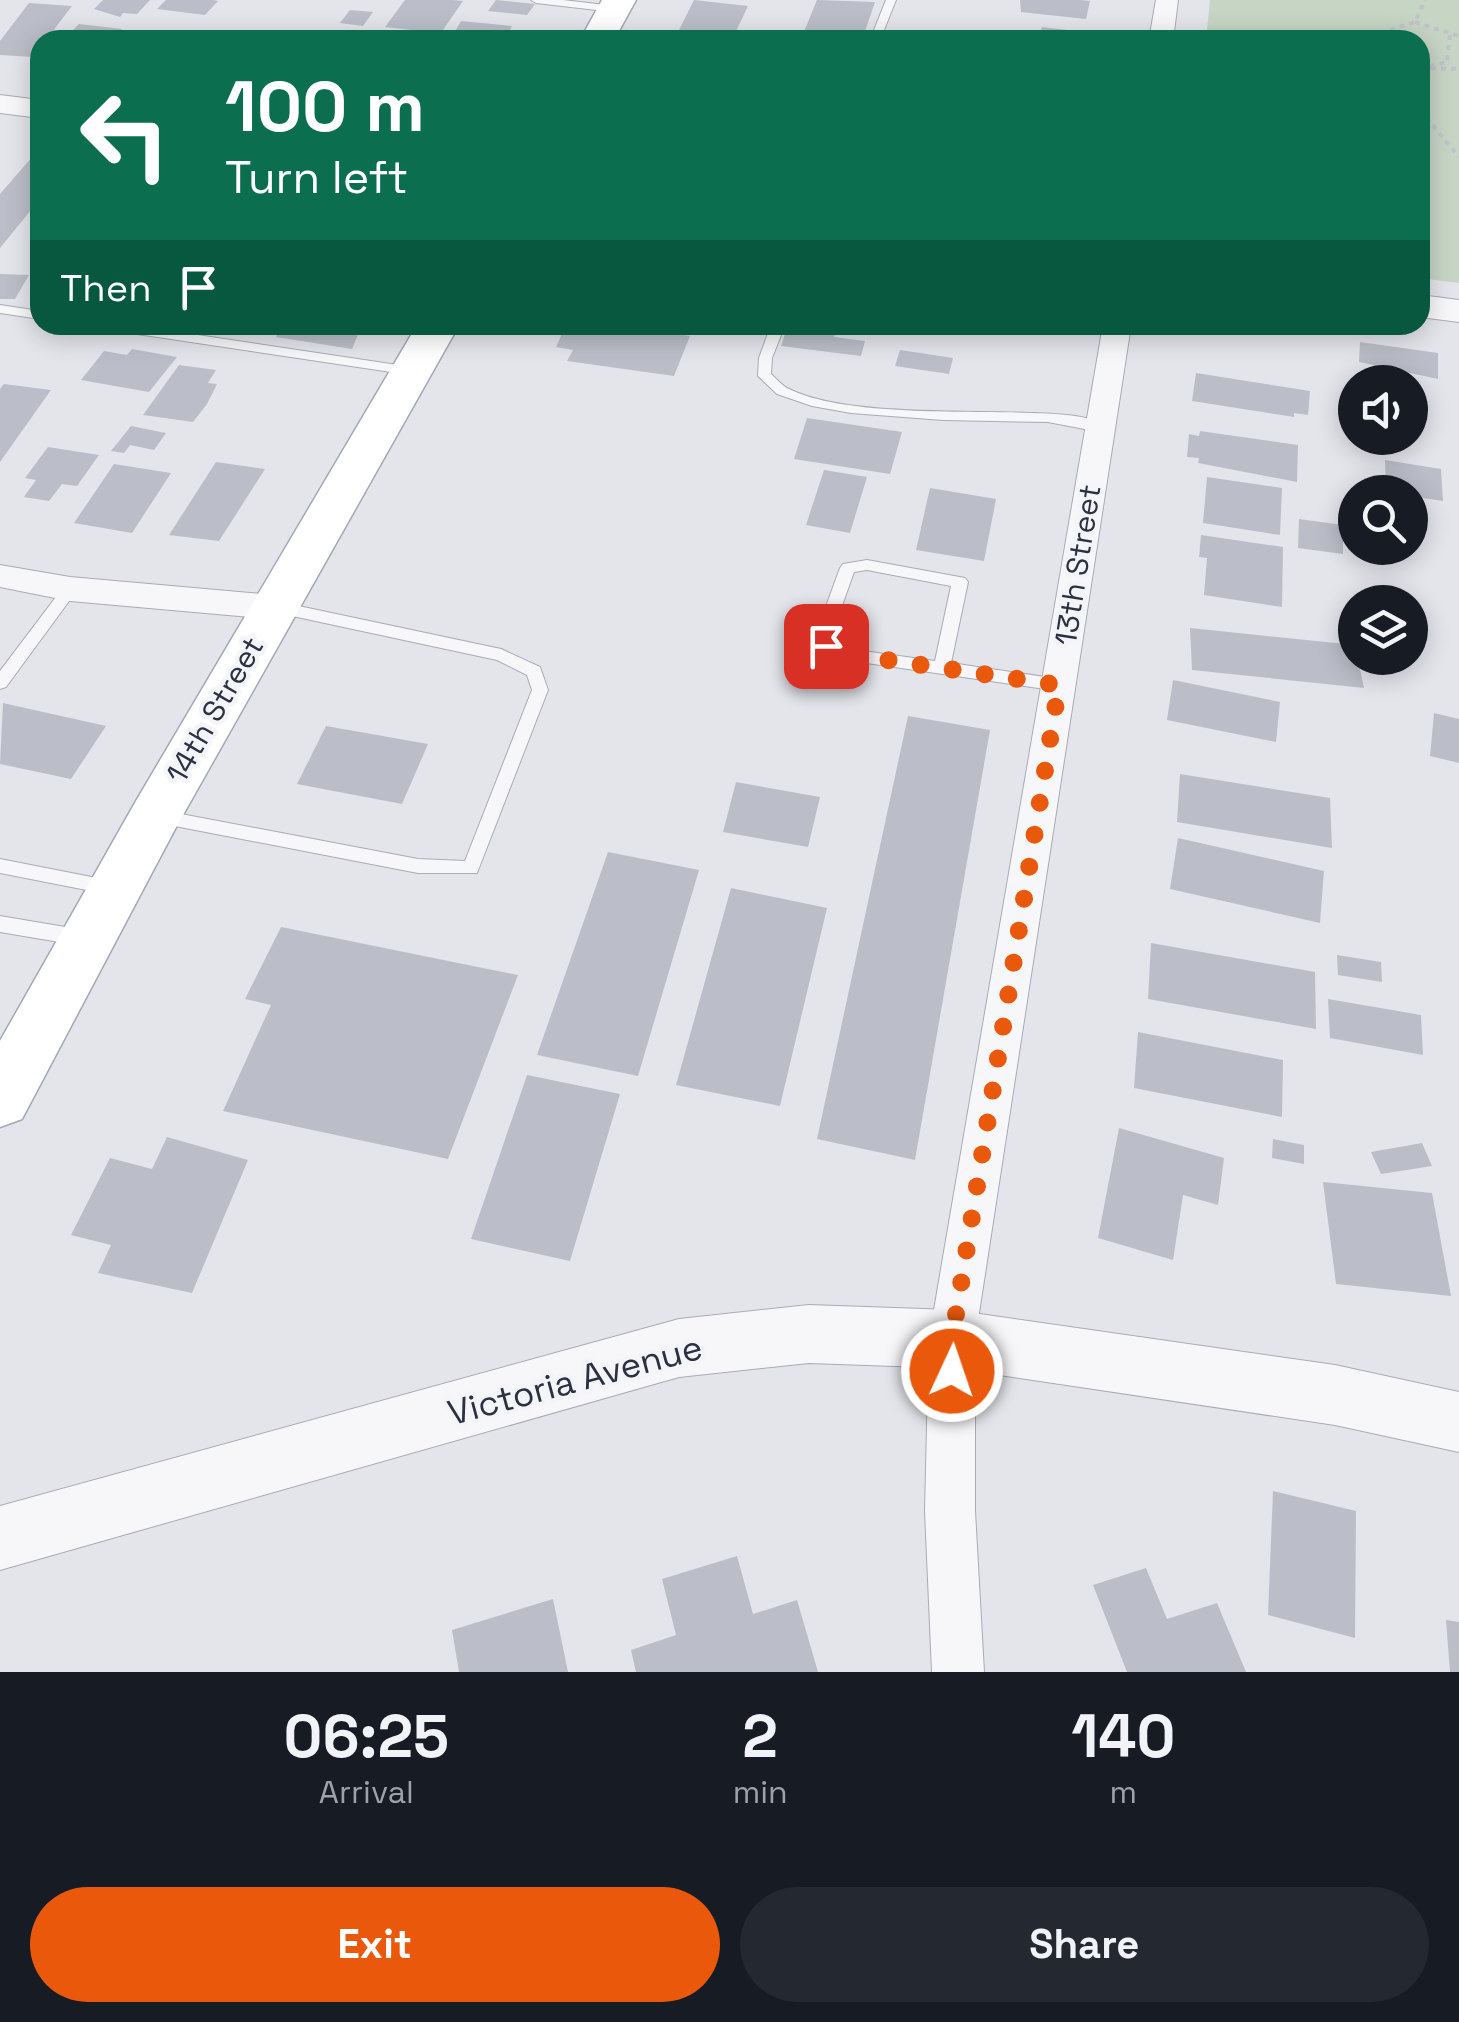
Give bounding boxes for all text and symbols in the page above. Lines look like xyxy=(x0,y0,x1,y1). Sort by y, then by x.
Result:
text: 100 m xyxy=(225,62,425,151)
icon: left xyxy=(60,70,190,200)
text: Turn left xyxy=(225,149,408,206)
icon: arrive xyxy=(171,260,226,315)
text: Then xyxy=(60,264,151,312)
map controls xyxy=(1338,365,1428,675)
button: sound xyxy=(1338,365,1428,455)
button: search xyxy=(1338,475,1428,565)
street label: 13th Street xyxy=(1046,482,1109,648)
button: layers xyxy=(1338,585,1428,675)
pin xyxy=(784,604,869,689)
icon: arrive xyxy=(799,619,854,674)
street label: 14th Street xyxy=(157,629,272,790)
position arrow xyxy=(900,1319,1004,1423)
street label: Victoria Avenue xyxy=(443,1325,707,1435)
text: 06:25 xyxy=(284,1698,449,1775)
text: 2 xyxy=(742,1698,778,1775)
text: 140 xyxy=(1071,1698,1175,1775)
text: Arrival xyxy=(319,1772,414,1812)
text: min xyxy=(733,1772,788,1812)
text: m xyxy=(1110,1772,1137,1812)
button: Exit xyxy=(30,1887,720,2002)
button: Share xyxy=(740,1887,1429,2002)

